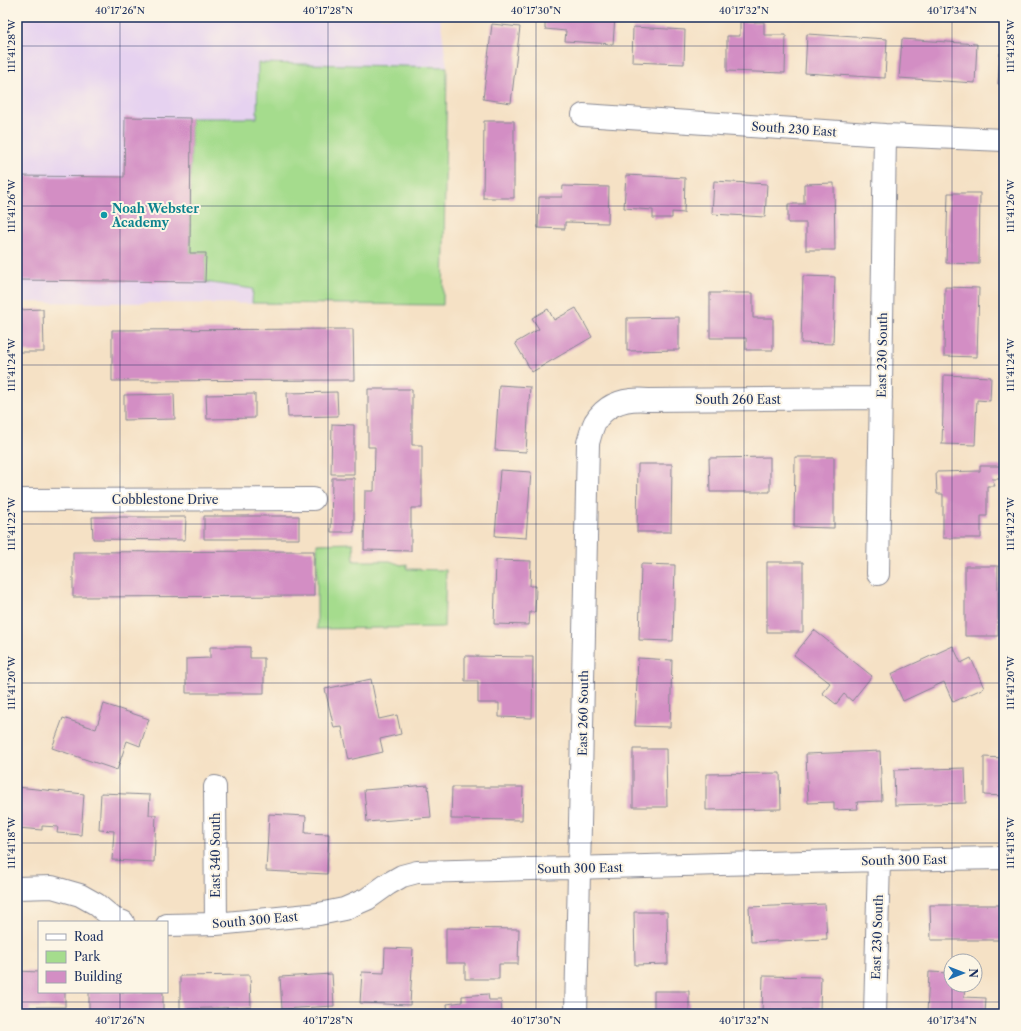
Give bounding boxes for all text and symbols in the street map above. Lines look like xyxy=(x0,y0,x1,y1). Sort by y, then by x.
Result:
text: 40°17'26"N xyxy=(95,4,145,17)
text: 40°17'28"N xyxy=(303,4,353,17)
text: 40°17'30"N xyxy=(511,4,561,17)
text: 40°17'32"N xyxy=(719,4,769,17)
text: 40°17'34"N xyxy=(927,4,977,17)
text: 111°41'28"W xyxy=(5,18,18,73)
text: 111°41'28"W xyxy=(1004,18,1017,73)
street label: South 230 East xyxy=(751,119,838,140)
text: 111°41'26"W xyxy=(5,178,18,233)
text: 111°41'26"W xyxy=(1004,178,1017,233)
place label: Noah Webster Academy xyxy=(111,201,199,230)
marker: Noah Webster Academy xyxy=(99,210,109,220)
street label: East 230 South xyxy=(874,312,890,398)
text: 111°41'24"W xyxy=(5,337,18,392)
text: 111°41'24"W xyxy=(1004,337,1017,392)
street label: South 260 East xyxy=(695,392,782,407)
street label: Cobblestone Drive xyxy=(112,492,219,507)
text: 111°41'22"W xyxy=(5,496,18,551)
text: 111°41'22"W xyxy=(1004,496,1017,551)
text: 111°41'20"W xyxy=(5,655,18,710)
text: 111°41'20"W xyxy=(1004,655,1017,710)
street label: East 260 South xyxy=(575,670,591,756)
street label: East 340 South xyxy=(208,812,223,898)
text: 111°41'18"W xyxy=(5,816,18,869)
text: 111°41'18"W xyxy=(1004,816,1017,869)
street label: South 300 East xyxy=(861,852,948,868)
street label: South 300 East xyxy=(537,860,624,876)
street label: East 230 South xyxy=(868,894,886,980)
street label: South 300 East xyxy=(212,909,299,931)
legend xyxy=(38,921,168,993)
text: Road xyxy=(74,929,104,944)
text: Park xyxy=(74,949,101,964)
north arrow xyxy=(943,953,983,993)
text: N xyxy=(966,968,980,978)
text: Building xyxy=(74,969,122,984)
text: 40°17'26"N xyxy=(95,1014,145,1027)
text: 40°17'28"N xyxy=(303,1014,353,1027)
text: 40°17'30"N xyxy=(511,1014,561,1027)
text: 40°17'32"N xyxy=(719,1014,769,1027)
text: 40°17'34"N xyxy=(927,1014,977,1027)

